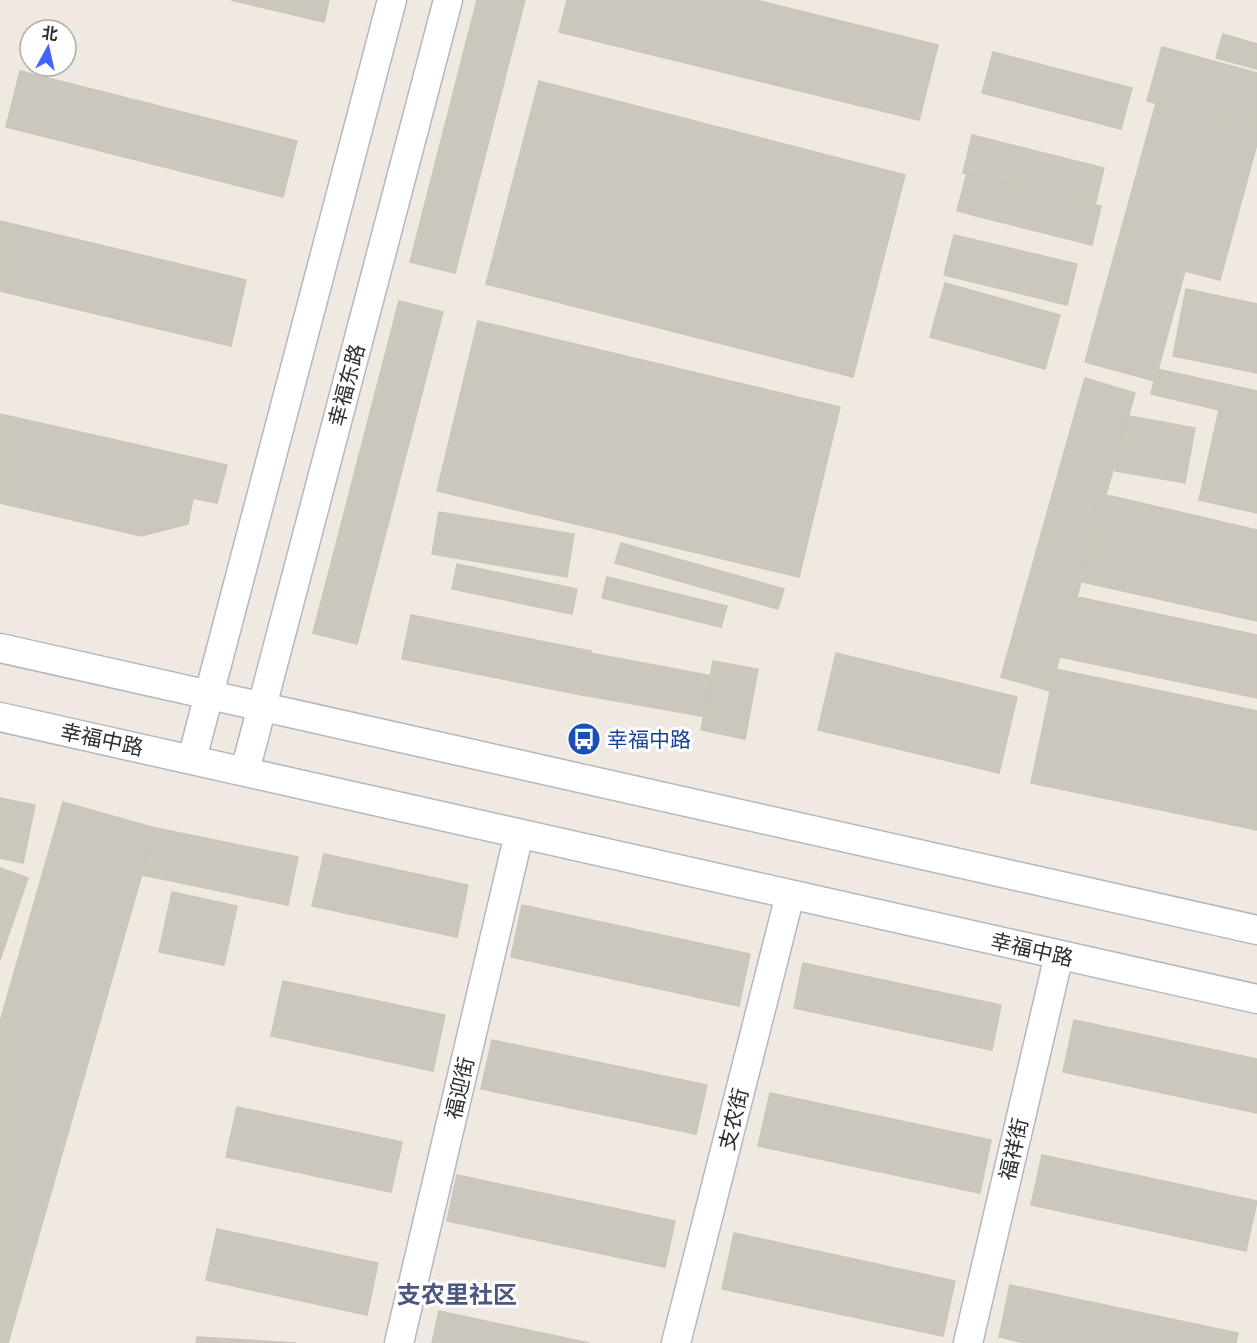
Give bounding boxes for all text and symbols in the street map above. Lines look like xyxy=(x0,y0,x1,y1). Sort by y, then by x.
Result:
north arrow xyxy=(18,18,78,78)
text: 北 xyxy=(41,22,59,44)
street label: 幸福东路 xyxy=(323,341,369,429)
street label: 幸福中路 xyxy=(58,718,146,760)
bus stop icon: 幸福中路 xyxy=(566,721,602,757)
place label: 幸福中路 xyxy=(607,726,691,752)
street label: 幸福中路 xyxy=(988,927,1076,971)
street label: 福迎街 xyxy=(439,1054,479,1122)
street label: 支农街 xyxy=(713,1085,753,1153)
street label: 福祥街 xyxy=(993,1115,1033,1183)
district label: 支农里社区 xyxy=(397,1279,517,1308)

